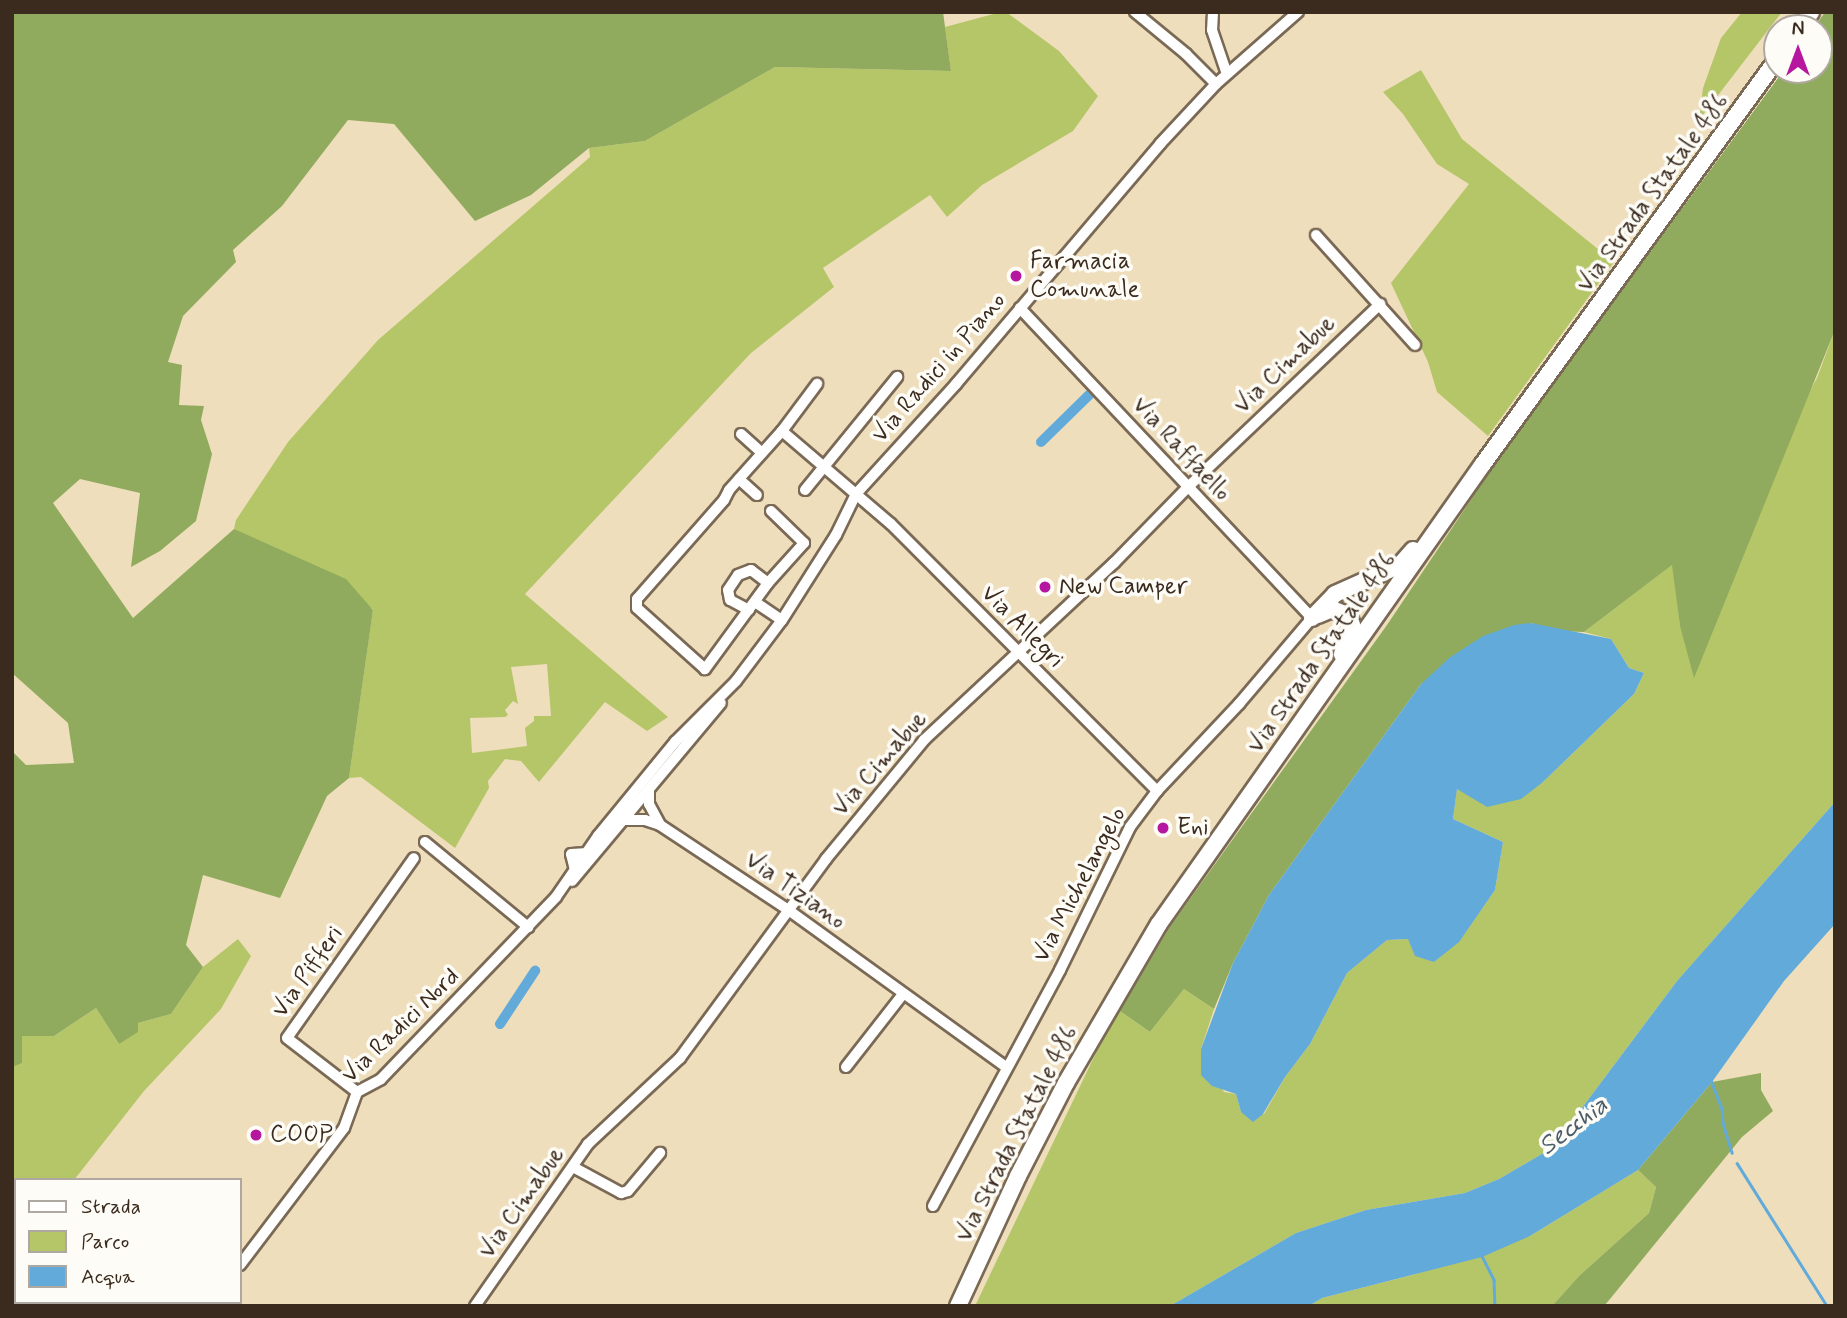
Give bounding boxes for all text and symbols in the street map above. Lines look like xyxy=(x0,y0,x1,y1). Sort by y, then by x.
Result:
north arrow xyxy=(1763,14,1833,84)
text: N xyxy=(1792,17,1804,42)
street label: Via Strada Statale 486 xyxy=(1573,91,1733,295)
place label: Farmacia Comunale xyxy=(1030,248,1139,304)
marker: Farmacia Comunale xyxy=(1008,268,1024,284)
street label: Via Radici in Piano xyxy=(869,290,1009,446)
street label: Via Cimabue xyxy=(1227,308,1343,422)
street label: Via Raffaello xyxy=(1126,391,1236,507)
street label: Via Strada Statale 486 xyxy=(1244,550,1400,756)
place label: New Camper xyxy=(1059,573,1191,601)
marker: New Camper xyxy=(1037,579,1053,595)
street label: Via Allegri xyxy=(975,580,1069,674)
street label: Via Cimabue xyxy=(825,704,935,824)
street label: Via Michelangelo xyxy=(1027,803,1133,967)
place label: Eni xyxy=(1177,814,1209,842)
marker: Eni xyxy=(1155,820,1171,836)
street label: Via Tiziano xyxy=(739,846,851,936)
street label: Via Pifferi xyxy=(266,921,350,1023)
street label: Via Radici Nord xyxy=(336,963,466,1089)
street label: Via Strada Statale 486 xyxy=(951,1024,1083,1244)
water label: Secchia xyxy=(1533,1091,1615,1163)
place label: COOP xyxy=(270,1121,333,1149)
marker: COOP xyxy=(248,1127,264,1143)
street label: Via Cimabue xyxy=(472,1140,572,1266)
legend xyxy=(14,1178,242,1304)
text: Strada xyxy=(81,1193,141,1221)
text: Parco xyxy=(81,1228,129,1256)
text: Acqua xyxy=(81,1263,135,1291)

